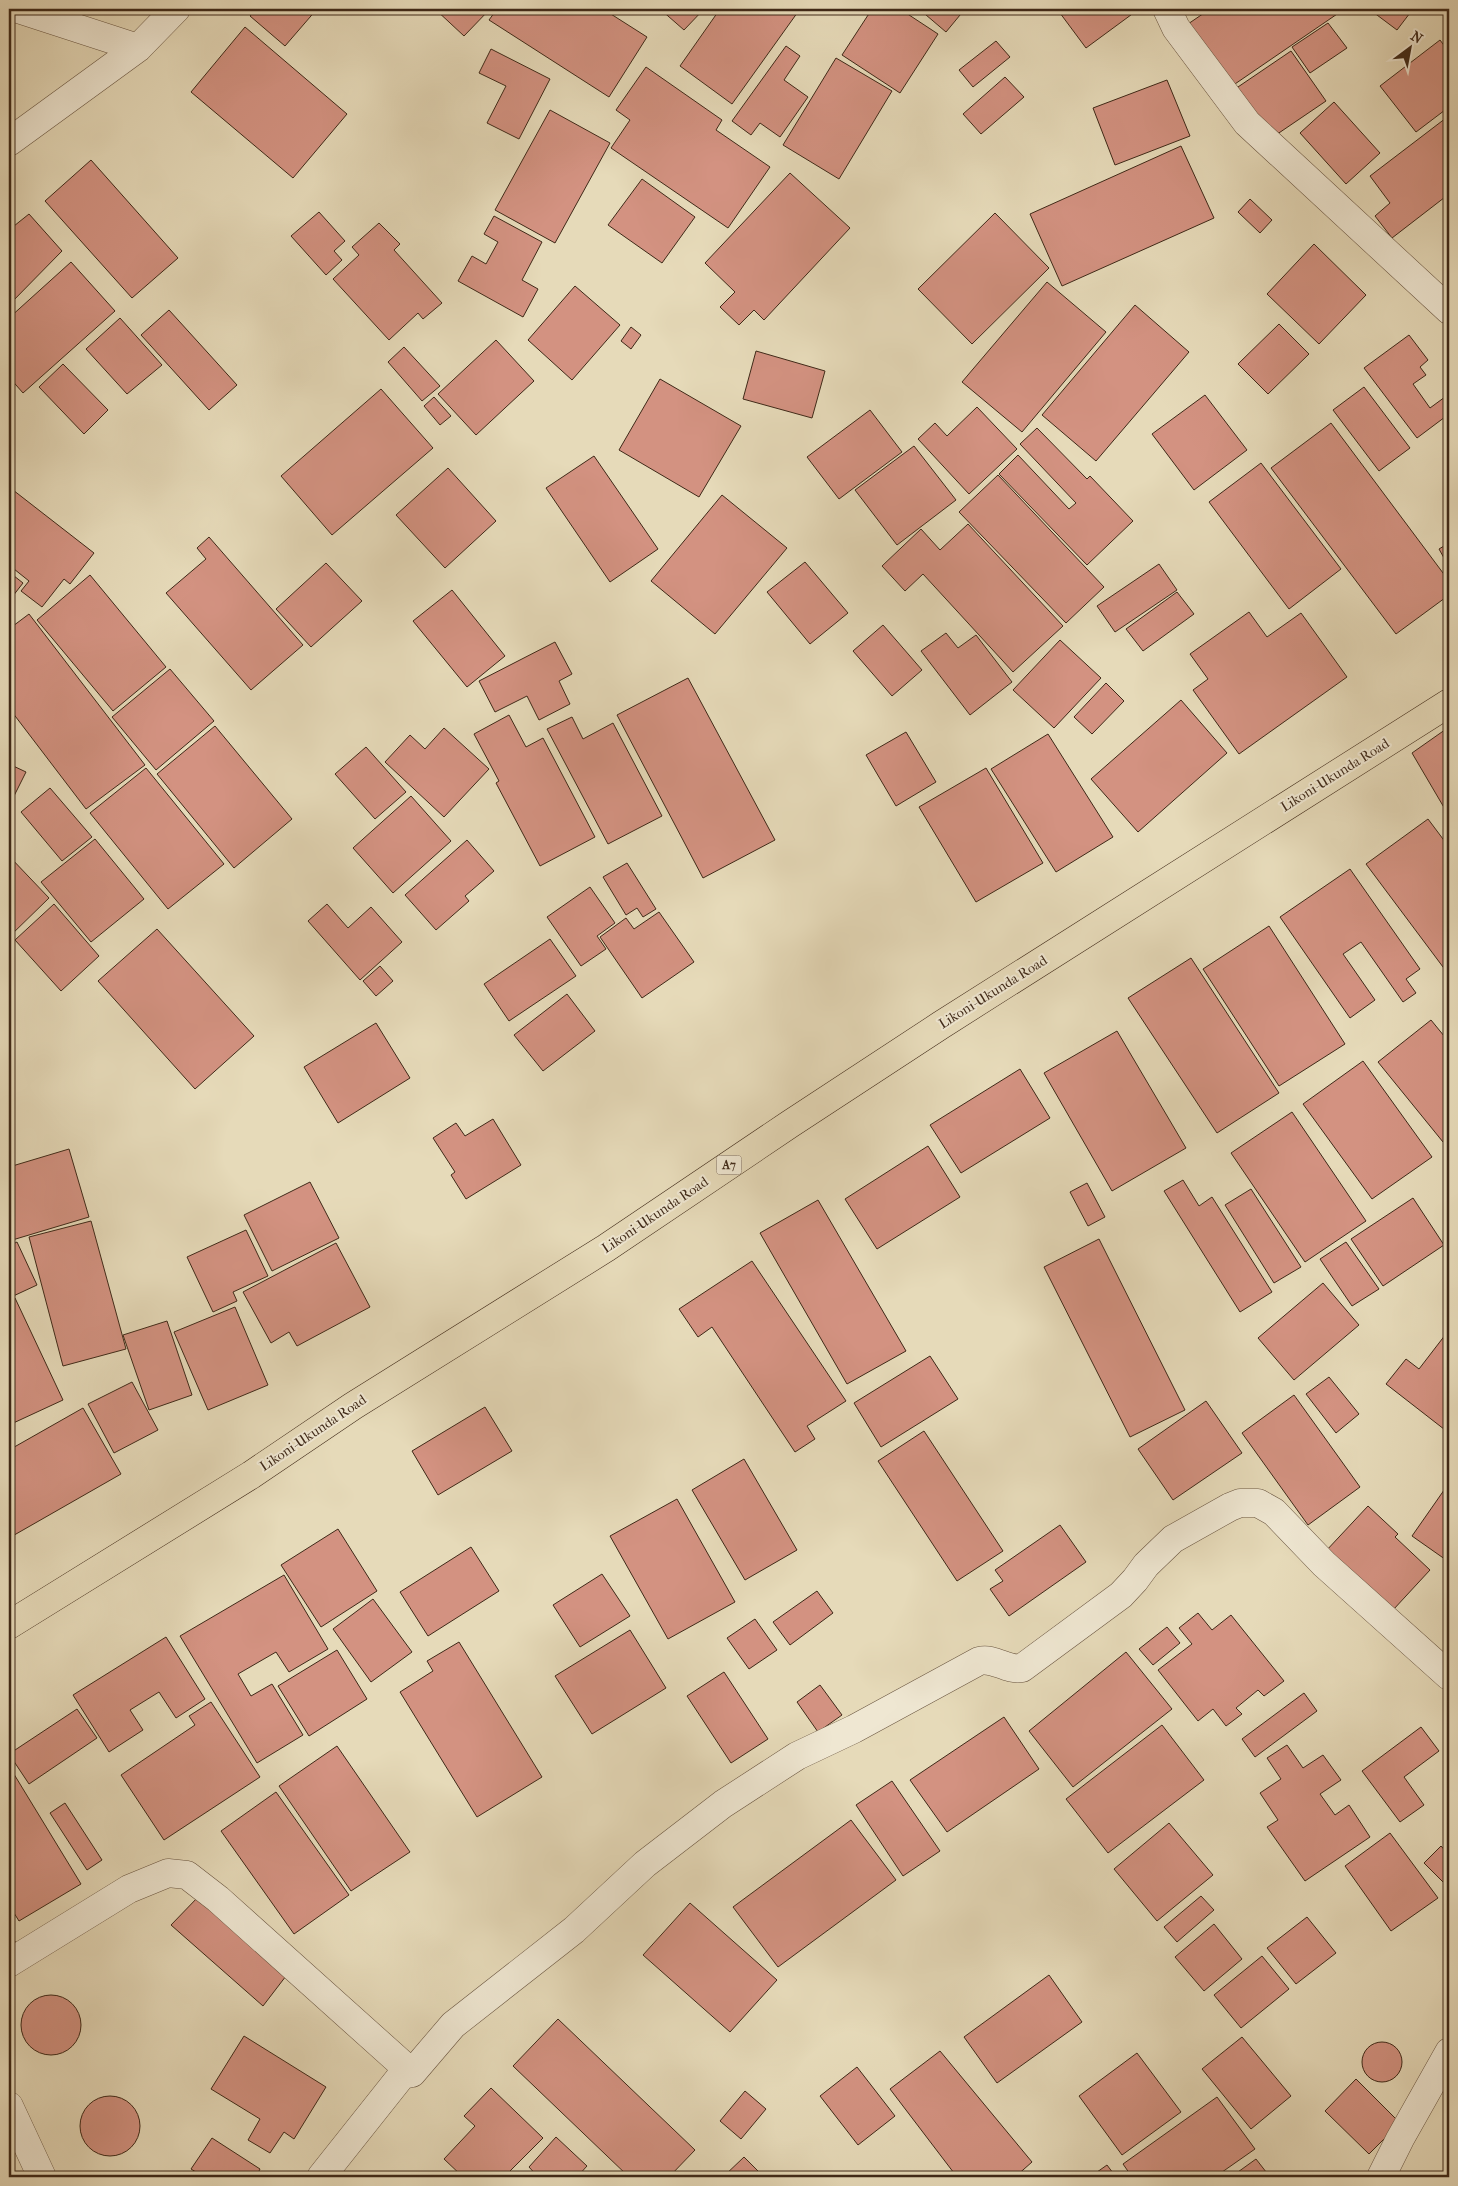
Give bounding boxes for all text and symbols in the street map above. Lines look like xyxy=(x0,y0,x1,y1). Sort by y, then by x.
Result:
north arrow xyxy=(1386,22,1436,72)
text: N xyxy=(1408,27,1426,48)
street label: Likoni-Ukunda Road xyxy=(1278,735,1393,815)
street label: Likoni-Ukunda Road xyxy=(936,952,1051,1032)
road number: A7 xyxy=(716,1156,742,1174)
street label: Likoni-Ukunda Road xyxy=(599,1173,712,1257)
street label: Likoni-Ukunda Road xyxy=(257,1391,370,1475)

